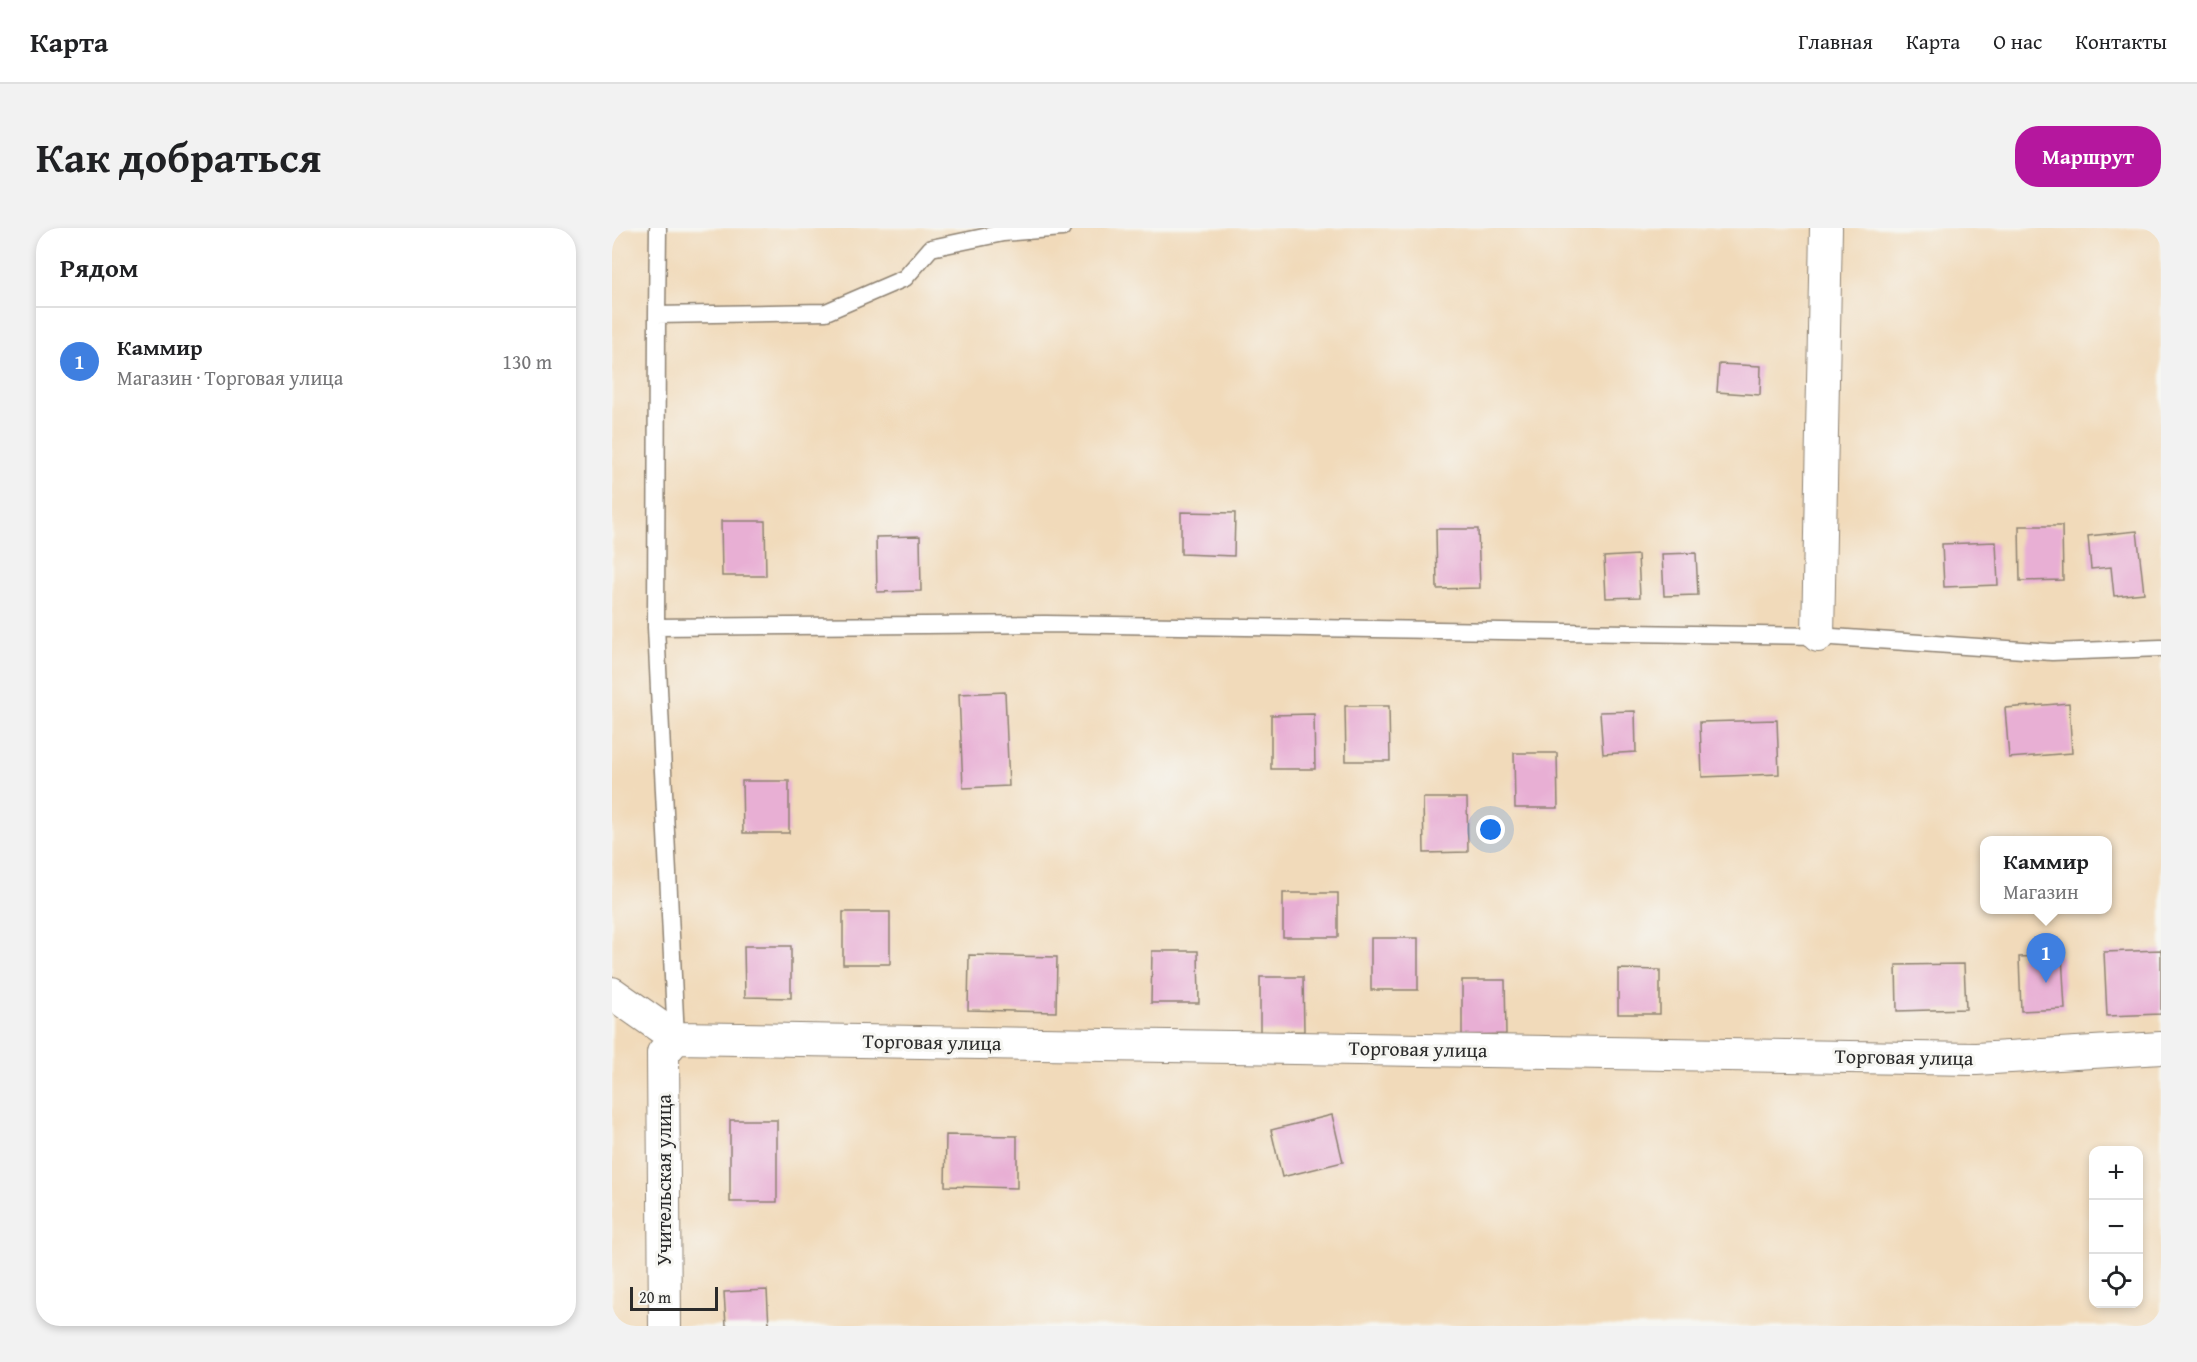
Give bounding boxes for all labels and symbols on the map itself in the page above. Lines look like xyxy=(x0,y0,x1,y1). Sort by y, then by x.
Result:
your location xyxy=(1476,815,1505,844)
pin: 1 xyxy=(2026,934,2066,983)
street label: Торговая улица xyxy=(862,1026,1002,1057)
street label: Торговая улица xyxy=(1348,1033,1488,1064)
street label: Торговая улица xyxy=(1834,1041,1974,1072)
street label: Учительская улица xyxy=(649,1094,678,1266)
scale bar xyxy=(630,1284,718,1312)

